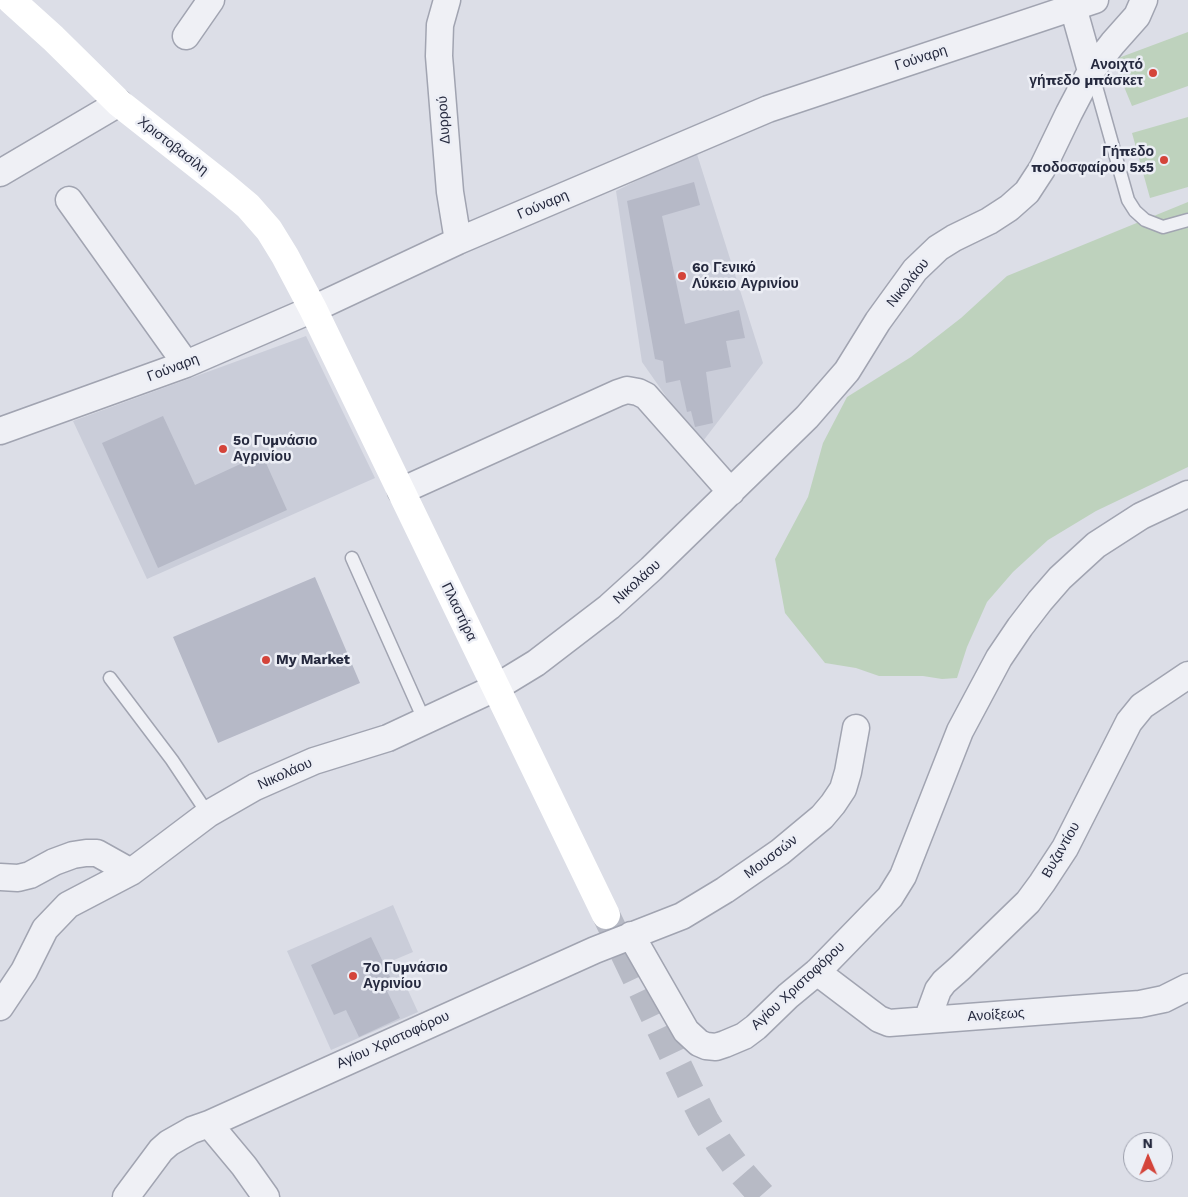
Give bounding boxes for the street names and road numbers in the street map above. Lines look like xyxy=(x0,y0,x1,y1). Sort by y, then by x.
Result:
street label: Γούναρη xyxy=(893,42,949,74)
street label: Δυρρού xyxy=(434,95,454,145)
street label: Χριστοβασίλη xyxy=(134,113,212,179)
street label: Γούναρη xyxy=(515,187,571,223)
street label: Νικολάου xyxy=(883,255,933,311)
street label: Γούναρη xyxy=(145,350,201,386)
street label: Νικολάου xyxy=(610,556,664,608)
street label: Πλαστήρα xyxy=(438,580,480,644)
street label: Νικολάου xyxy=(255,755,315,793)
street label: Βυζαντίου xyxy=(1038,819,1084,881)
street label: Μουσσών xyxy=(741,832,801,882)
street label: Αγίου Χριστοφόρου xyxy=(748,938,848,1034)
street label: Ανοίξεως xyxy=(967,1005,1025,1025)
street label: Αγίου Χριστοφόρου xyxy=(334,1008,452,1072)

